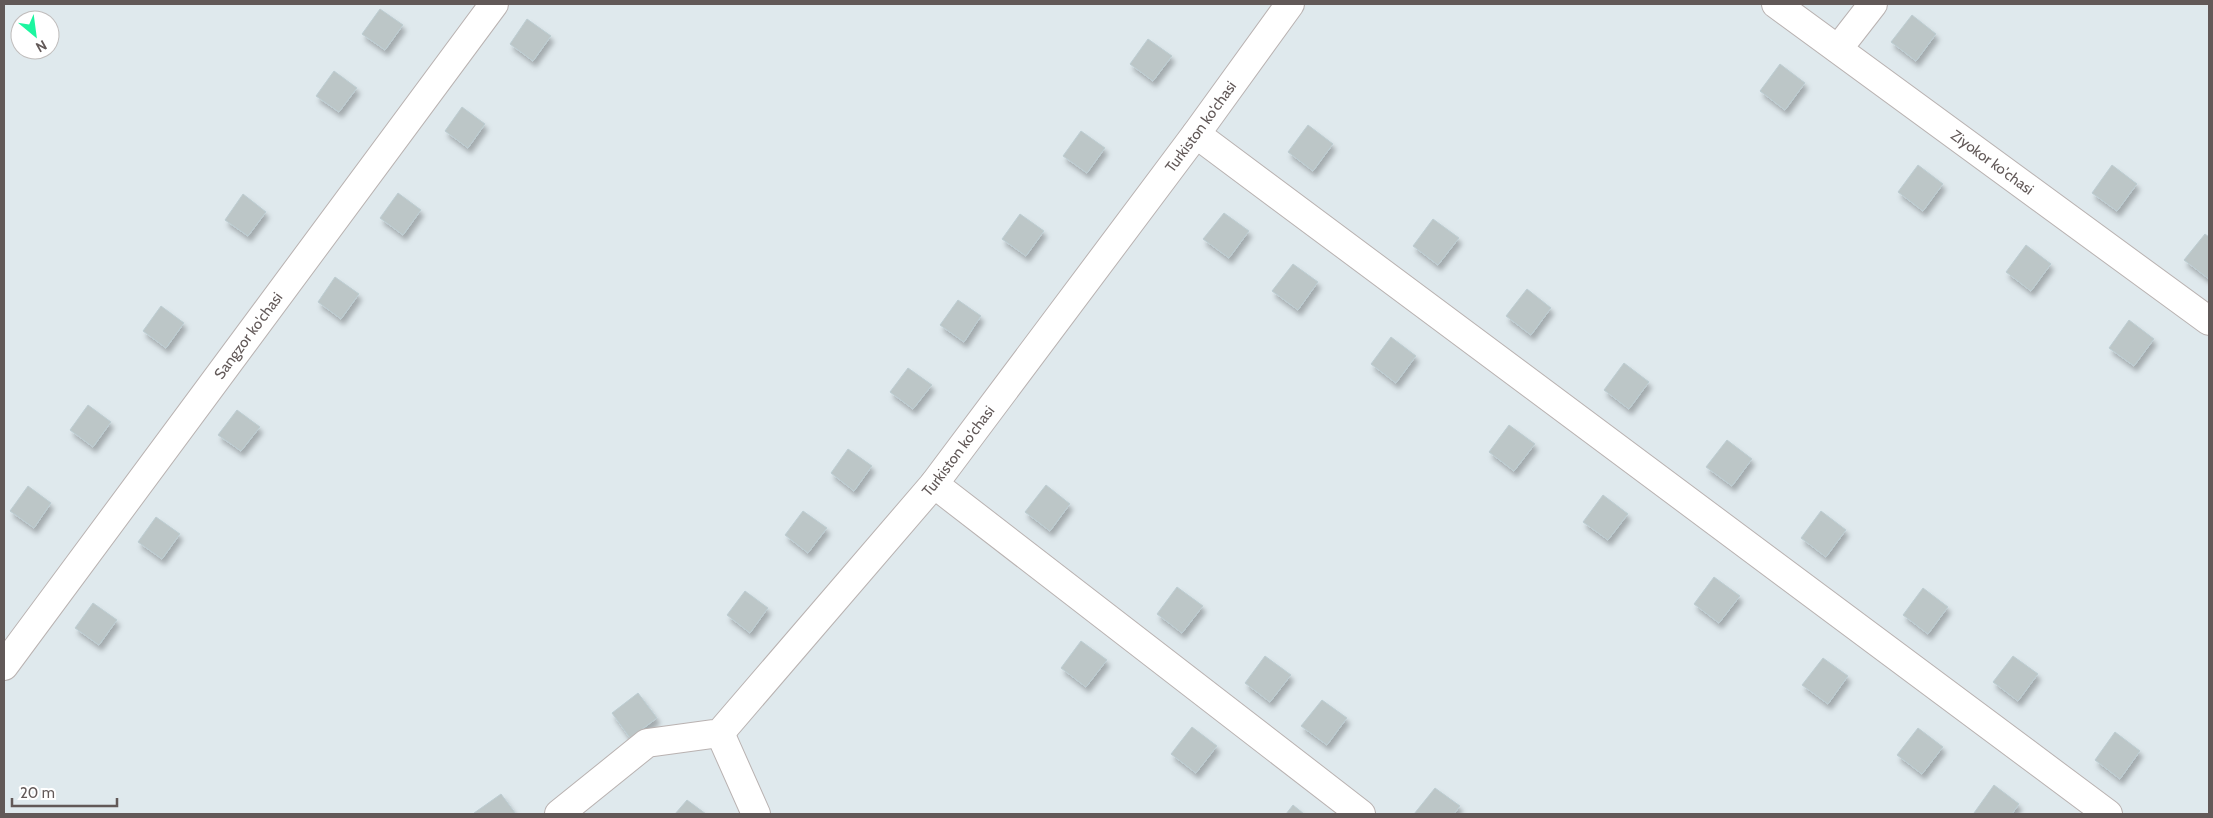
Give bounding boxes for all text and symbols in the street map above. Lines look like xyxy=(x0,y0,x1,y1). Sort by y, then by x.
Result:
north arrow xyxy=(10,10,60,60)
text: N xyxy=(33,36,50,57)
street label: Turkiston ko'chasi xyxy=(1161,78,1240,176)
street label: Ziyokor ko'chasi xyxy=(1947,126,2037,199)
street label: Sangzor ko'chasi xyxy=(211,289,286,383)
street label: Turkiston ko'chasi xyxy=(918,402,998,500)
scale bar xyxy=(12,776,118,808)
text: 20 m xyxy=(20,784,55,802)

